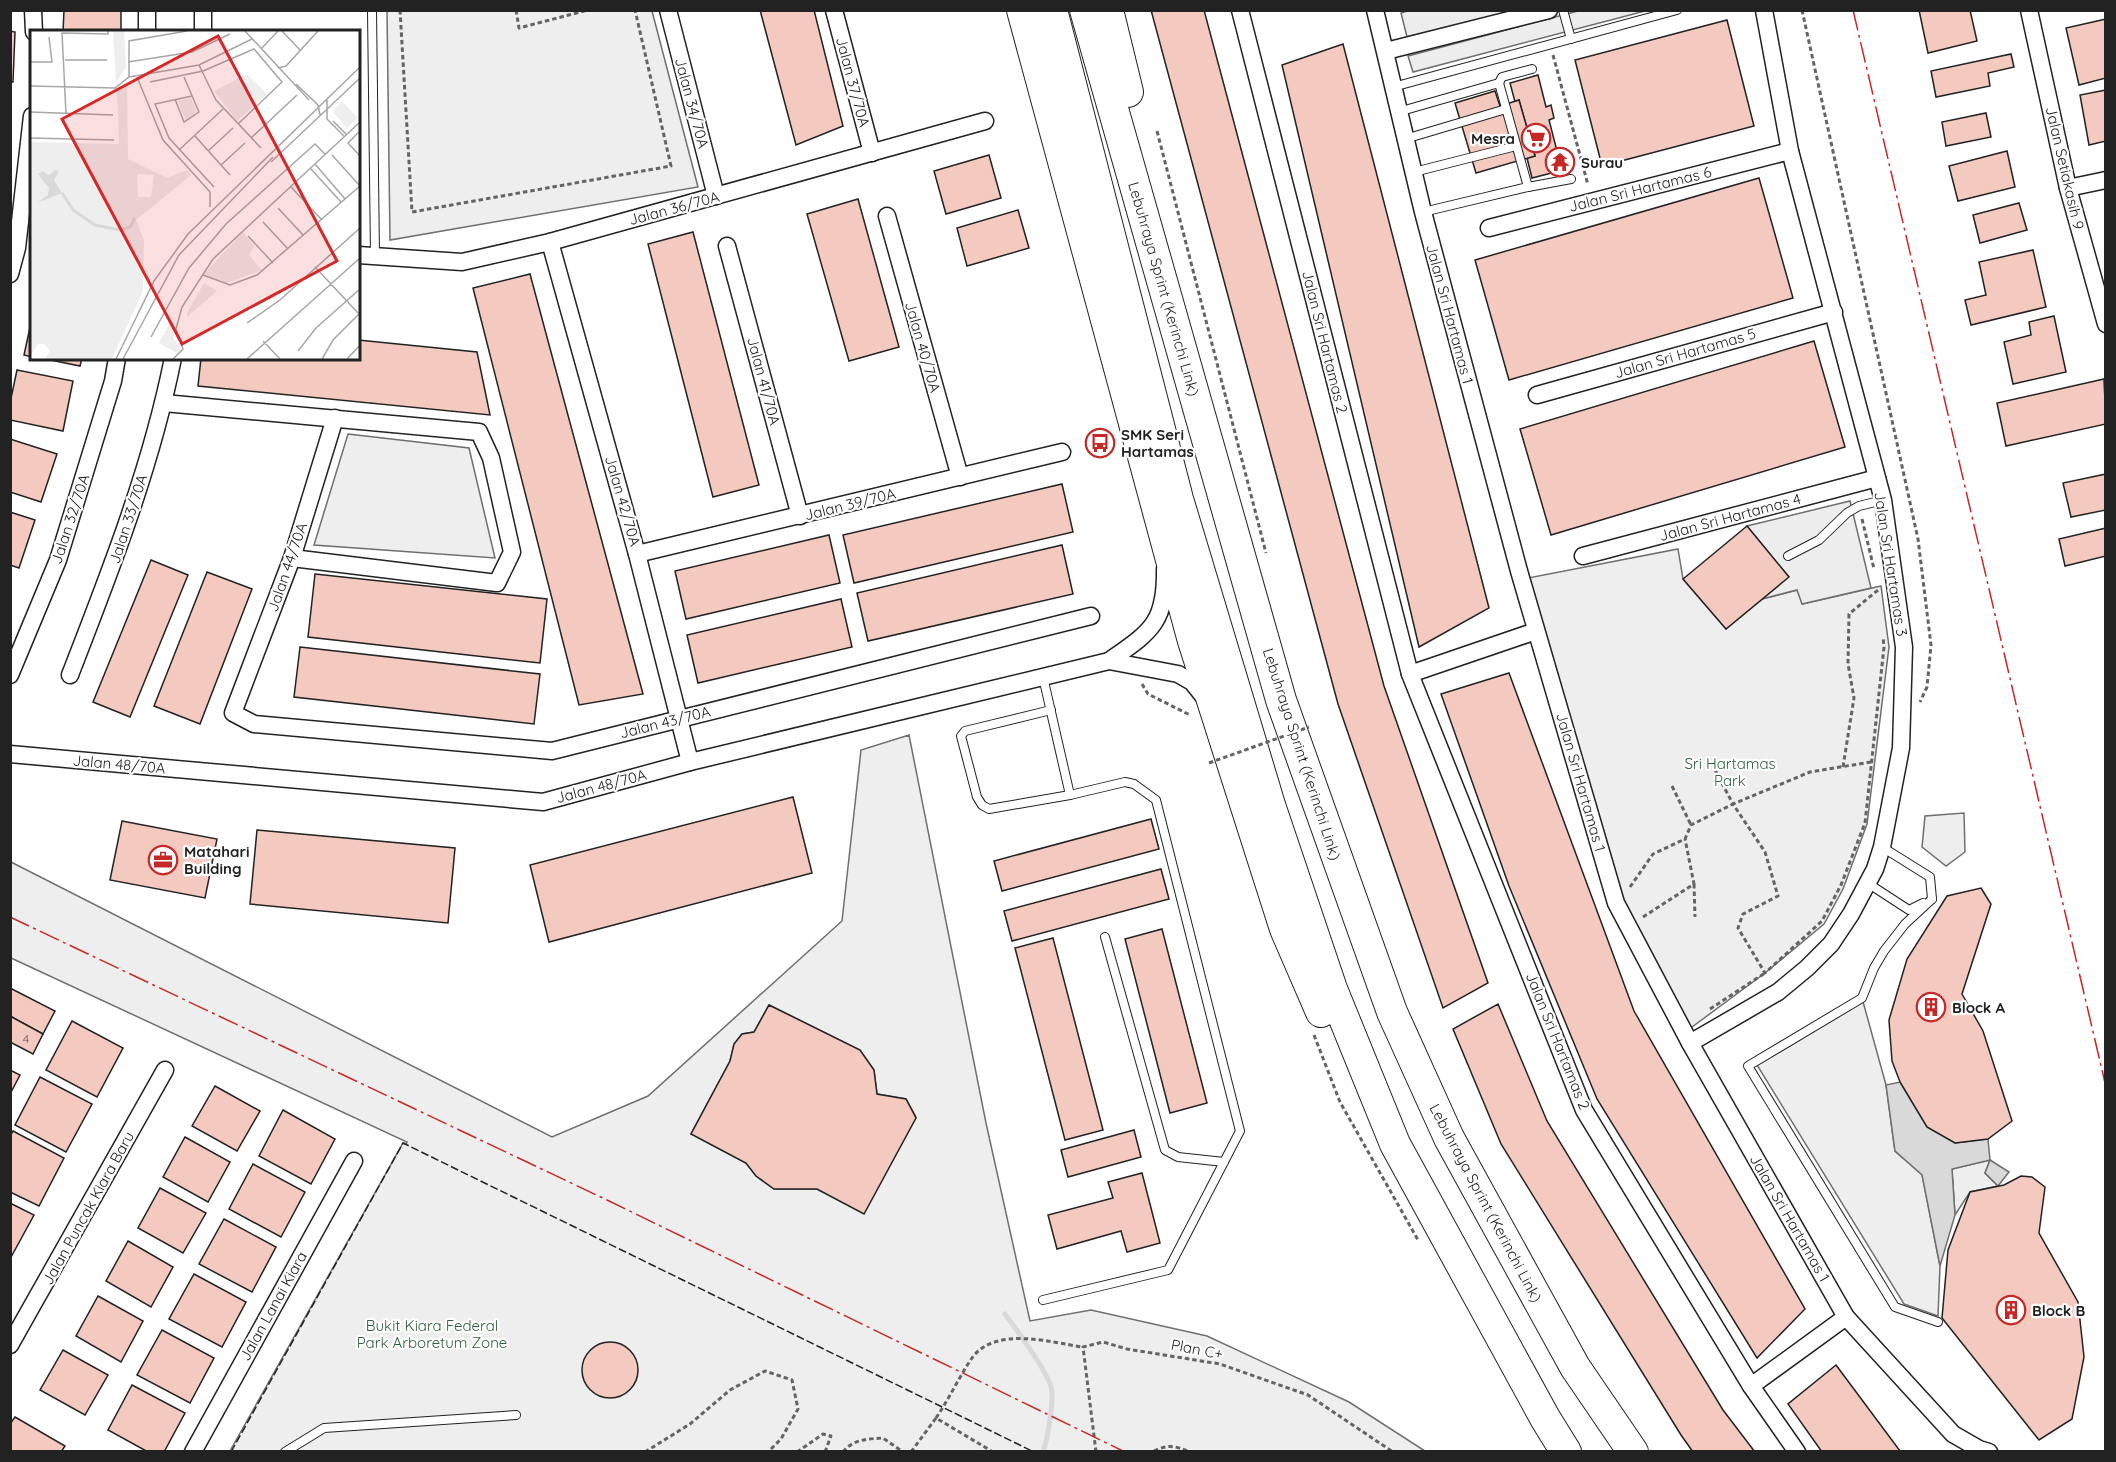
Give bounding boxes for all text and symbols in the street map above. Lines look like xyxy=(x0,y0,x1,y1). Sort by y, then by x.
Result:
inset map xyxy=(30,30,360,360)
street label: Jalan 37/70A xyxy=(832,35,874,129)
street label: Jalan 34/70A xyxy=(671,56,713,151)
street label: Jalan Setiakasih 9 xyxy=(2042,105,2088,231)
supermarket icon: Mesra xyxy=(1520,122,1552,154)
place label: Mesra xyxy=(1471,129,1515,148)
temple icon: Surau xyxy=(1544,146,1576,178)
place label: Surau xyxy=(1581,153,1623,172)
street label: Jalan Sri Hartamas 6 xyxy=(1567,162,1713,216)
street label: Lebuhraya Sprint (Kerinchi Link) xyxy=(1124,180,1204,398)
street label: Jalan 36/70A xyxy=(627,187,722,229)
street label: Jalan Sri Hartamas 1 xyxy=(1422,242,1478,386)
street label: Jalan Sri Hartamas 2 xyxy=(1298,269,1352,415)
street label: Jalan 40/70A xyxy=(901,299,945,395)
street label: Jalan Sri Hartamas 5 xyxy=(1612,324,1758,382)
street label: Jalan 41/70A xyxy=(743,335,785,427)
place label: SMK Seri Hartamas xyxy=(1121,425,1194,461)
bus stop icon: SMK Seri Hartamas xyxy=(1084,427,1116,459)
street label: Jalan 42/70A xyxy=(601,454,645,549)
street label: Jalan 32/70A xyxy=(47,471,94,566)
street label: Jalan 33/70A xyxy=(105,472,151,566)
street label: Jalan 39/70A xyxy=(802,483,898,525)
street label: Jalan Sri Hartamas 4 xyxy=(1657,489,1803,545)
street label: Jalan Sri Hartamas 3 xyxy=(1870,490,1912,638)
street label: Jalan 44/70A xyxy=(263,520,311,614)
street label: Lebuhraya Sprint (Kerinchi Link) xyxy=(1259,645,1345,863)
street label: Jalan 43/70A xyxy=(618,701,713,742)
street label: Jalan Sri Hartamas 1 xyxy=(1552,710,1610,854)
street label: Jalan 48/70A xyxy=(72,750,166,778)
park label: Sri Hartamas Park xyxy=(1684,754,1776,790)
street label: Jalan 48/70A xyxy=(554,765,649,807)
place label: Matahari Building xyxy=(184,842,250,878)
office icon: Matahari Building xyxy=(147,844,179,876)
street label: Jalan Sri Hartamas 2 xyxy=(1522,970,1594,1112)
building icon: Block A xyxy=(1915,991,1947,1023)
place label: Block A xyxy=(1952,998,2006,1017)
house number: 4 xyxy=(23,1031,29,1046)
street label: Lebuhraya Sprint (Kerinchi Link) xyxy=(1426,1101,1546,1305)
street label: Jalan Puncak Kiara Baru xyxy=(38,1128,138,1288)
street label: Jalan Sri Hartamas 1 xyxy=(1746,1151,1834,1285)
street label: Jalan Lanai Kiara xyxy=(235,1248,311,1364)
building icon: Block B xyxy=(1995,1294,2027,1326)
place label: Block B xyxy=(2032,1301,2086,1320)
park label: Bukit Kiara Federal Park Arboretum Zone xyxy=(357,1316,507,1352)
street label: Plan C+ xyxy=(1169,1335,1225,1363)

